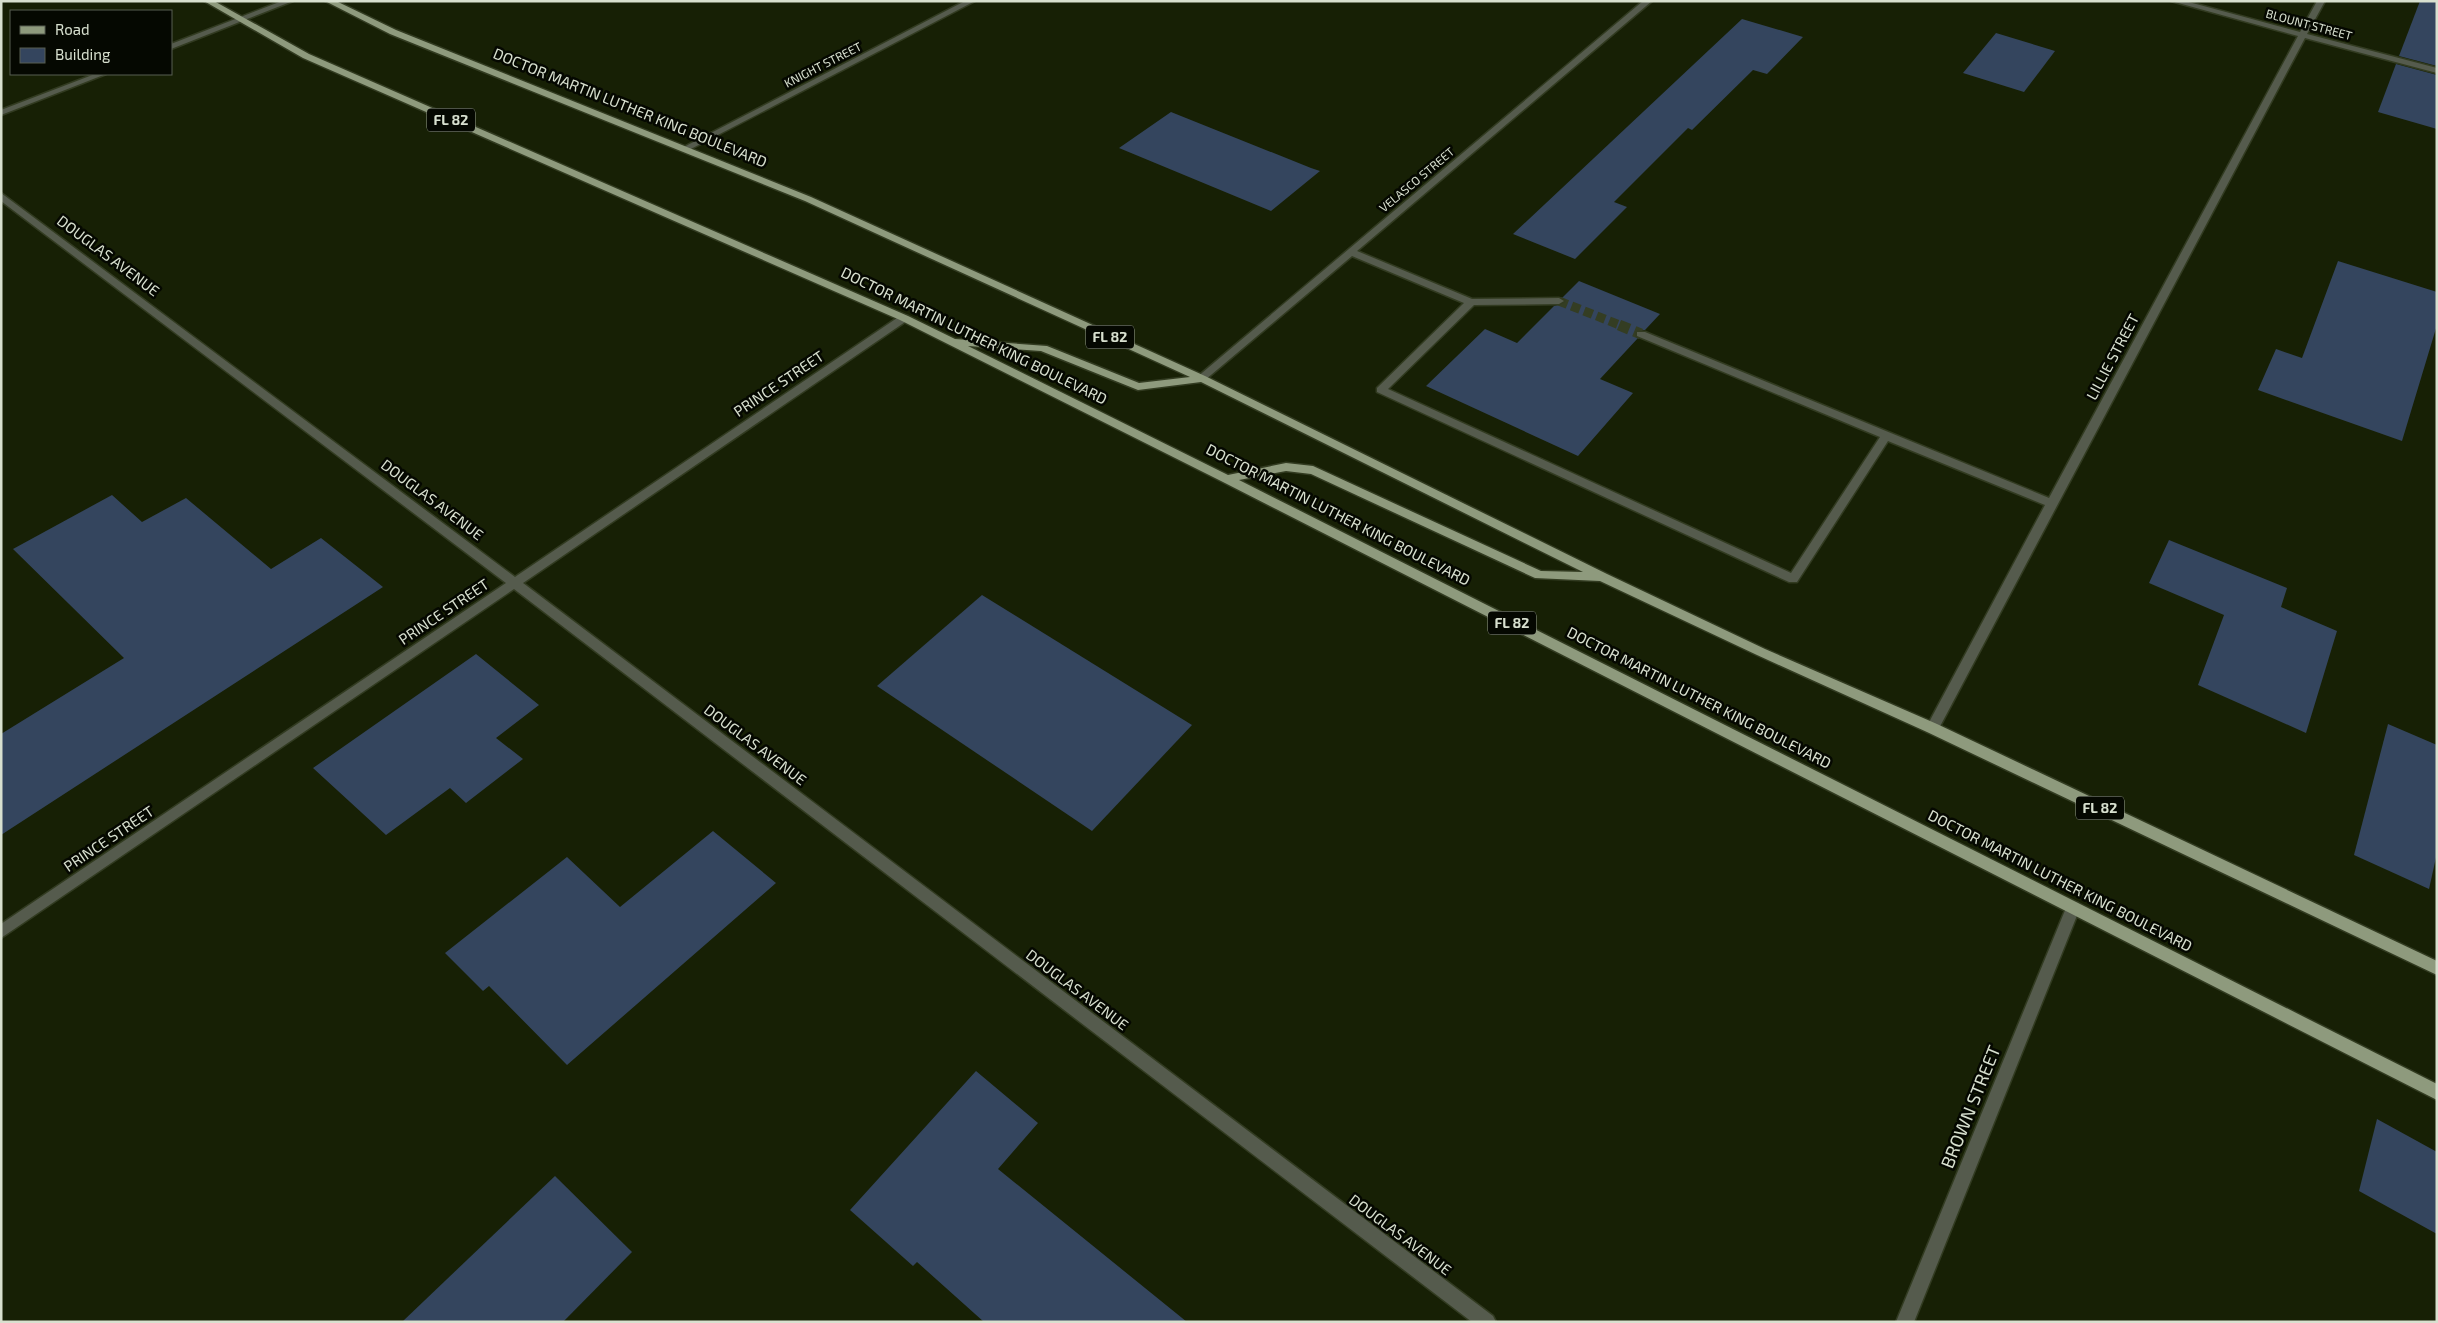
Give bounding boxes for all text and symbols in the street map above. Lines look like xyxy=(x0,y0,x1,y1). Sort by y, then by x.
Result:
street label: BLOUNT STREET xyxy=(2265,6,2354,42)
legend xyxy=(10,10,172,75)
text: Road xyxy=(55,20,90,38)
street label: KNIGHT STREET xyxy=(781,39,864,90)
street label: DOCTOR MARTIN LUTHER KING BOULEVARD xyxy=(491,44,770,170)
text: Building xyxy=(55,45,111,63)
road number: FL 82 xyxy=(427,108,475,132)
street label: VELASCO STREET xyxy=(1376,144,1457,215)
street label: DOUGLAS AVENUE xyxy=(54,211,163,299)
street label: DOCTOR MARTIN LUTHER KING BOULEVARD xyxy=(838,263,1110,408)
street label: LILLIE STREET xyxy=(2082,310,2142,403)
road number: FL 82 xyxy=(1086,326,1134,348)
street label: PRINCE STREET xyxy=(730,346,827,420)
street label: DOCTOR MARTIN LUTHER KING BOULEVARD xyxy=(1204,439,1473,589)
street label: DOUGLAS AVENUE xyxy=(378,455,487,543)
street label: PRINCE STREET xyxy=(395,574,492,648)
road number: FL 82 xyxy=(1488,612,1536,634)
street label: DOCTOR MARTIN LUTHER KING BOULEVARD xyxy=(1565,622,1834,772)
street label: DOUGLAS AVENUE xyxy=(701,700,810,788)
road number: FL 82 xyxy=(2076,796,2124,820)
street label: PRINCE STREET xyxy=(60,801,157,875)
street label: DOCTOR MARTIN LUTHER KING BOULEVARD xyxy=(1926,805,2195,955)
street label: DOUGLAS AVENUE xyxy=(1023,945,1132,1033)
street label: BROWN STREET xyxy=(1935,1042,2005,1171)
street label: DOUGLAS AVENUE xyxy=(1346,1190,1455,1278)

